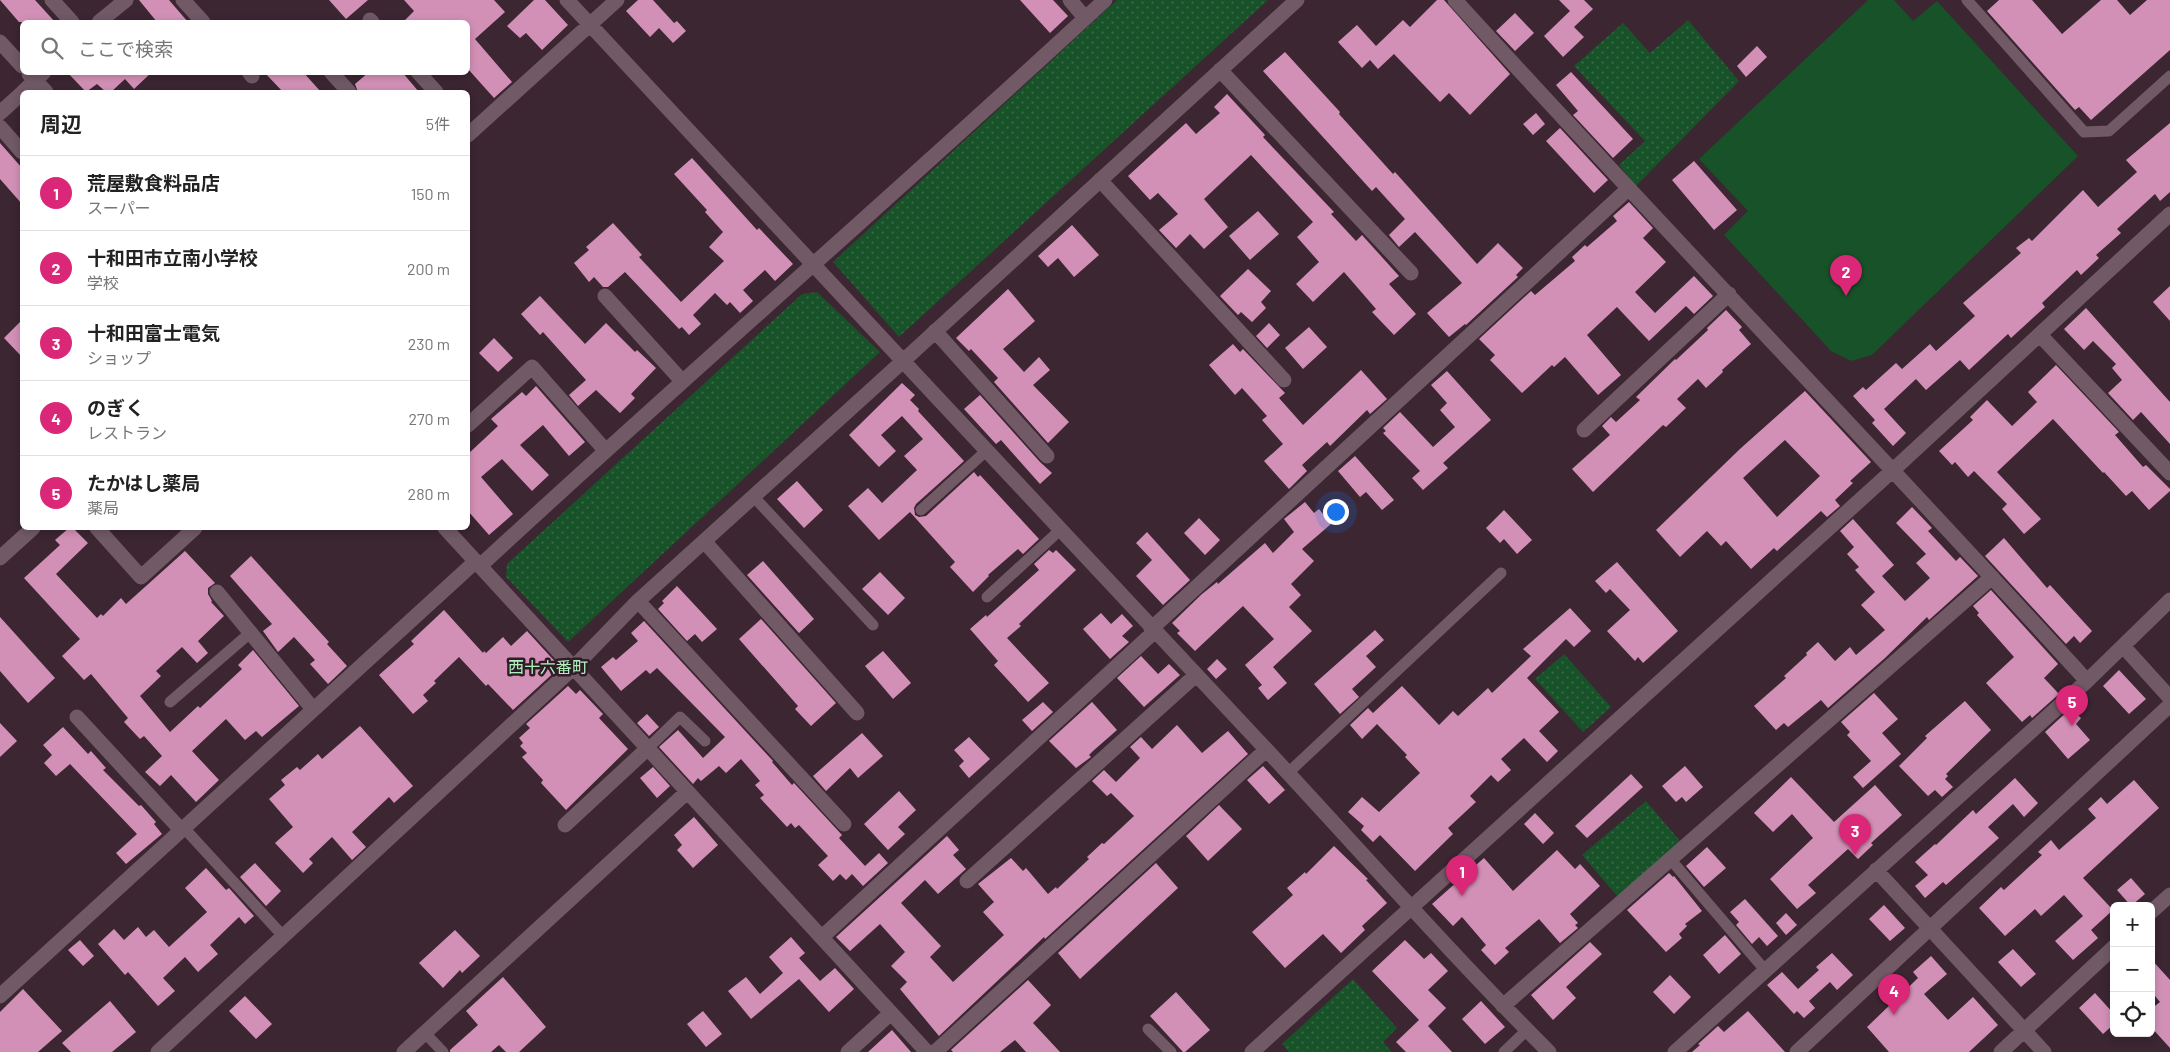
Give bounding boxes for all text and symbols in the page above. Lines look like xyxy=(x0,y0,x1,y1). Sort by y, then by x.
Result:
search box xyxy=(20,20,470,75)
icon: search xyxy=(38,34,66,62)
text: ここで検索 xyxy=(78,37,173,60)
text: 周辺 xyxy=(40,111,82,136)
text: 5件 xyxy=(426,114,450,133)
text: 荒屋敷食料品店 xyxy=(87,171,220,194)
text: 1 xyxy=(53,184,59,203)
text: 150 m xyxy=(411,184,450,203)
text: スーパー xyxy=(87,198,151,217)
text: 十和田市立南小学校 xyxy=(87,246,258,269)
pin: 2 xyxy=(1830,255,1862,296)
text: 2 xyxy=(52,259,60,278)
text: 200 m xyxy=(407,259,450,278)
text: 学校 xyxy=(87,273,119,292)
text: 十和田富士電気 xyxy=(87,321,220,344)
text: 3 xyxy=(52,334,60,353)
text: 230 m xyxy=(408,334,450,353)
text: ショップ xyxy=(87,348,151,367)
text: のぎく xyxy=(87,396,144,419)
text: 4 xyxy=(51,409,61,428)
text: 270 m xyxy=(408,409,450,428)
text: レストラン xyxy=(87,423,167,442)
text: たかはし薬局 xyxy=(87,471,200,494)
text: 5 xyxy=(52,484,60,503)
text: 280 m xyxy=(408,484,450,503)
text: 薬局 xyxy=(87,498,119,517)
your location xyxy=(1323,499,1349,525)
district label: 西十六番町 xyxy=(508,657,588,676)
pin: 5 xyxy=(2056,685,2088,726)
pin: 3 xyxy=(1839,814,1871,855)
pin: 1 xyxy=(1446,855,1478,896)
map controls xyxy=(2110,902,2155,1037)
button: + xyxy=(2110,902,2155,947)
button: − xyxy=(2110,947,2155,992)
pin: 4 xyxy=(1878,974,1910,1015)
button: locate xyxy=(2110,992,2155,1037)

